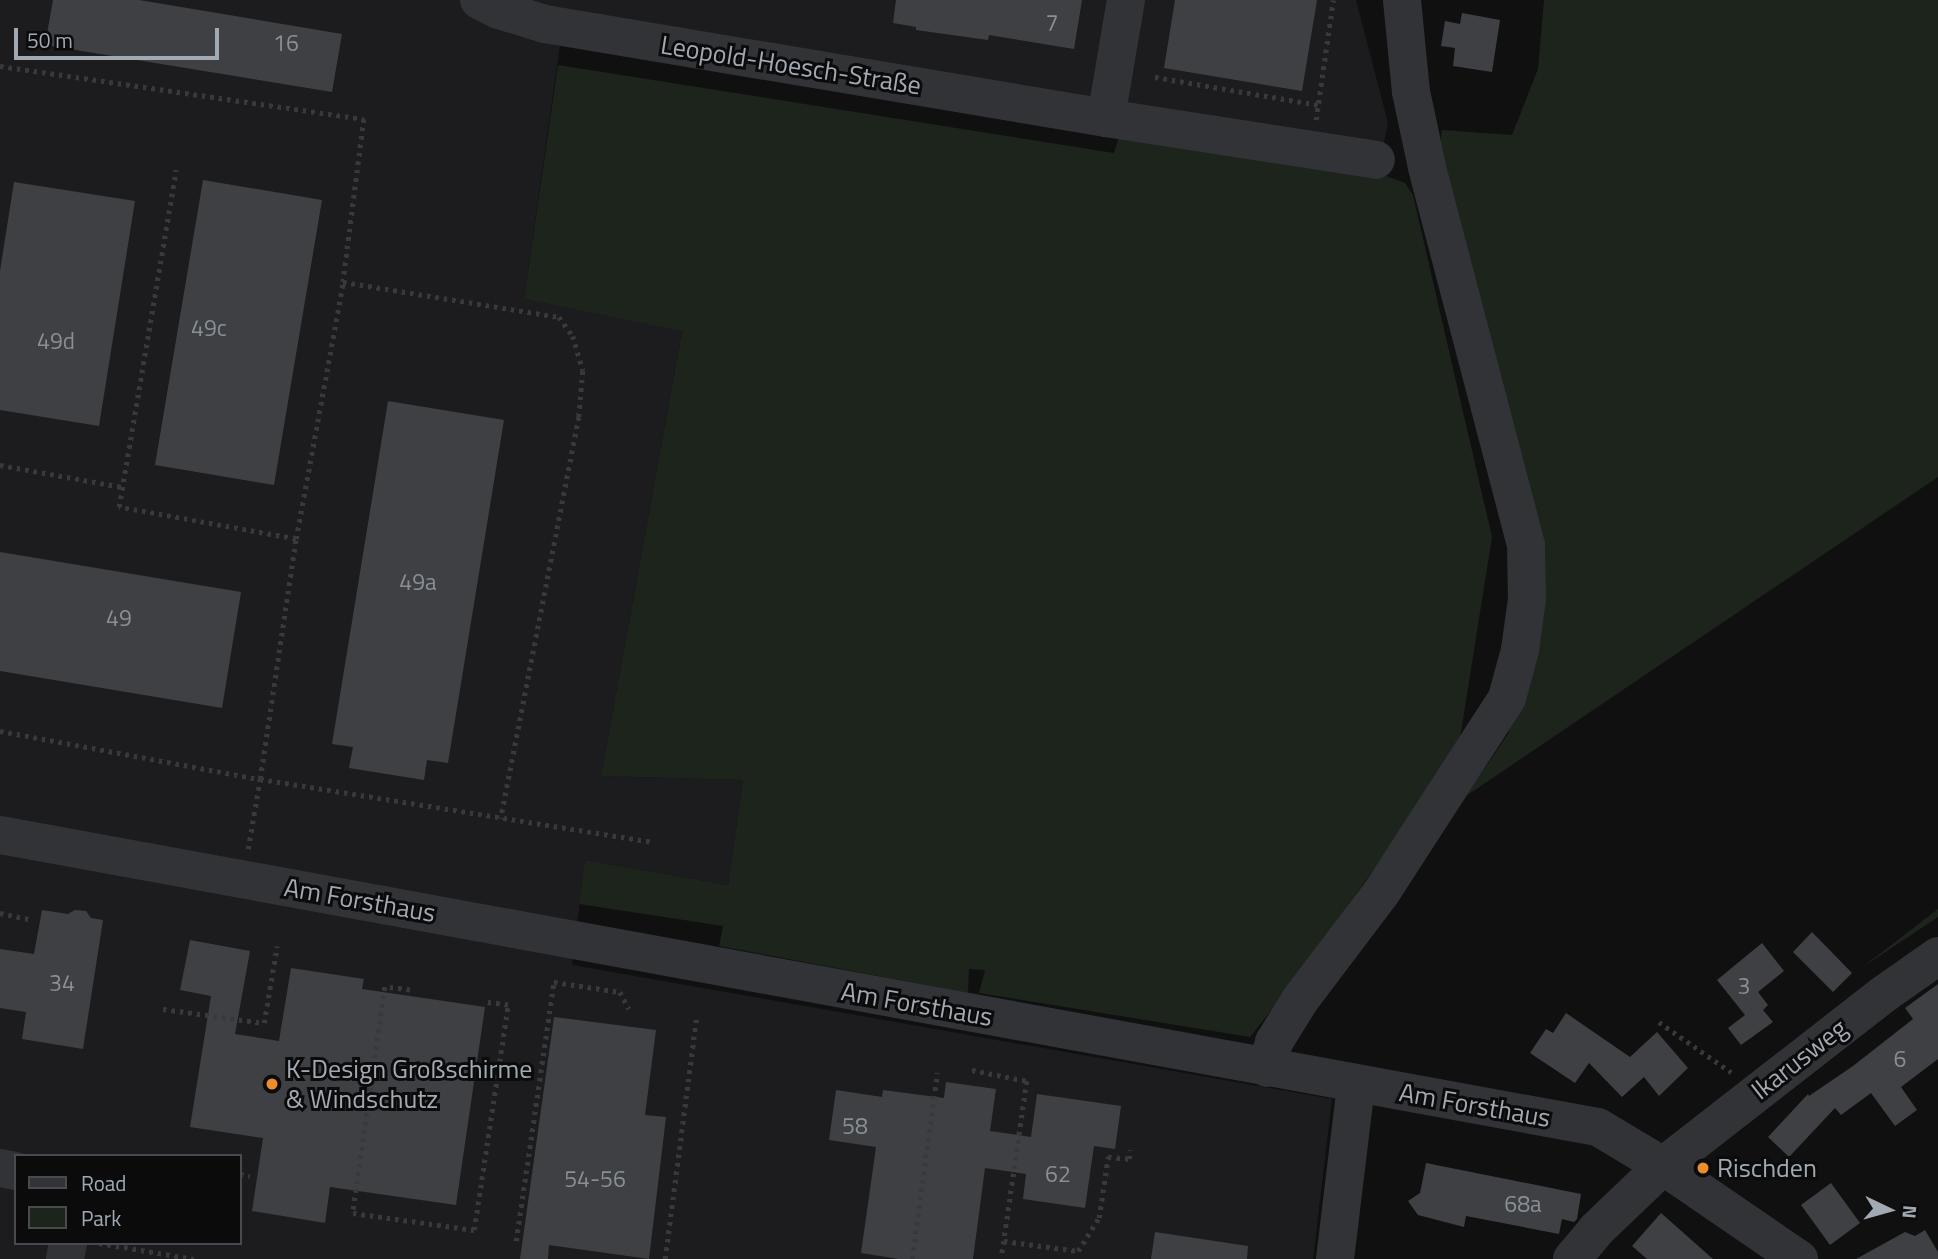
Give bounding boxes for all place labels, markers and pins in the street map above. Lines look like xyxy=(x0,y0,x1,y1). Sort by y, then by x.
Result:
place label: K-Design Großschirme & Windschutz xyxy=(286,1053,532,1114)
marker: K-Design Großschirme & Windschutz xyxy=(264,1076,280,1092)
place label: Rischden xyxy=(1717,1152,1817,1184)
marker: Rischden xyxy=(1695,1160,1711,1176)

